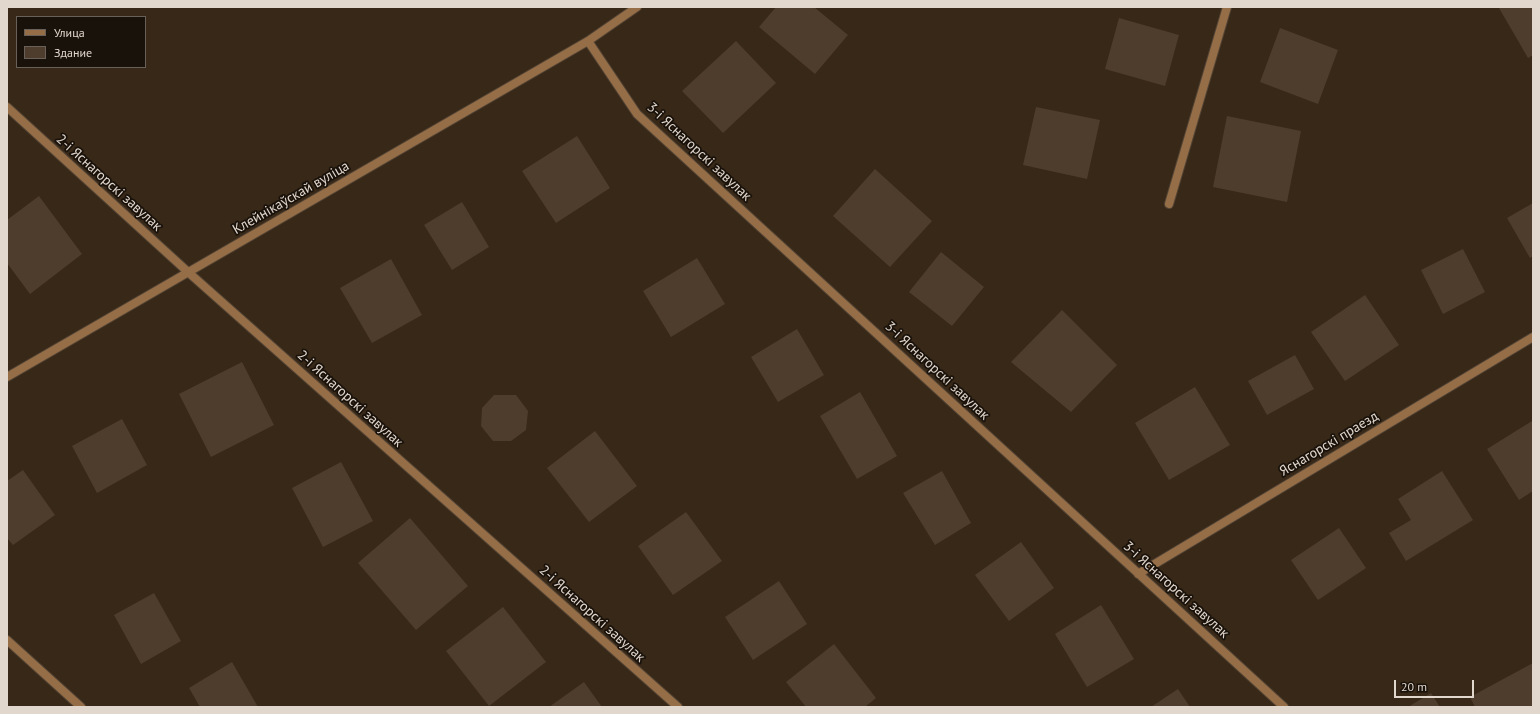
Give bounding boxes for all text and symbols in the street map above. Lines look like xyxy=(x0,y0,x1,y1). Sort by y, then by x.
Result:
legend xyxy=(16,16,146,68)
text: Улица xyxy=(54,25,85,40)
text: Здание xyxy=(54,45,92,60)
street label: 3-і Яснагорскі завулак xyxy=(643,99,755,205)
street label: 2-і Яснагорскі завулак xyxy=(53,131,165,235)
street label: Клейнікаўскай вуліца xyxy=(230,158,352,238)
street label: 3-і Яснагорскі завулак xyxy=(881,318,993,424)
street label: 2-і Яснагорскі завулак xyxy=(294,347,406,451)
street label: Яснагорскі праезд xyxy=(1277,408,1381,480)
street label: 3-і Яснагорскі завулак xyxy=(1120,538,1232,642)
street label: 2-і Яснагорскі завулак xyxy=(536,562,648,666)
scale bar xyxy=(1396,672,1476,698)
text: 20 m xyxy=(1401,679,1427,694)

